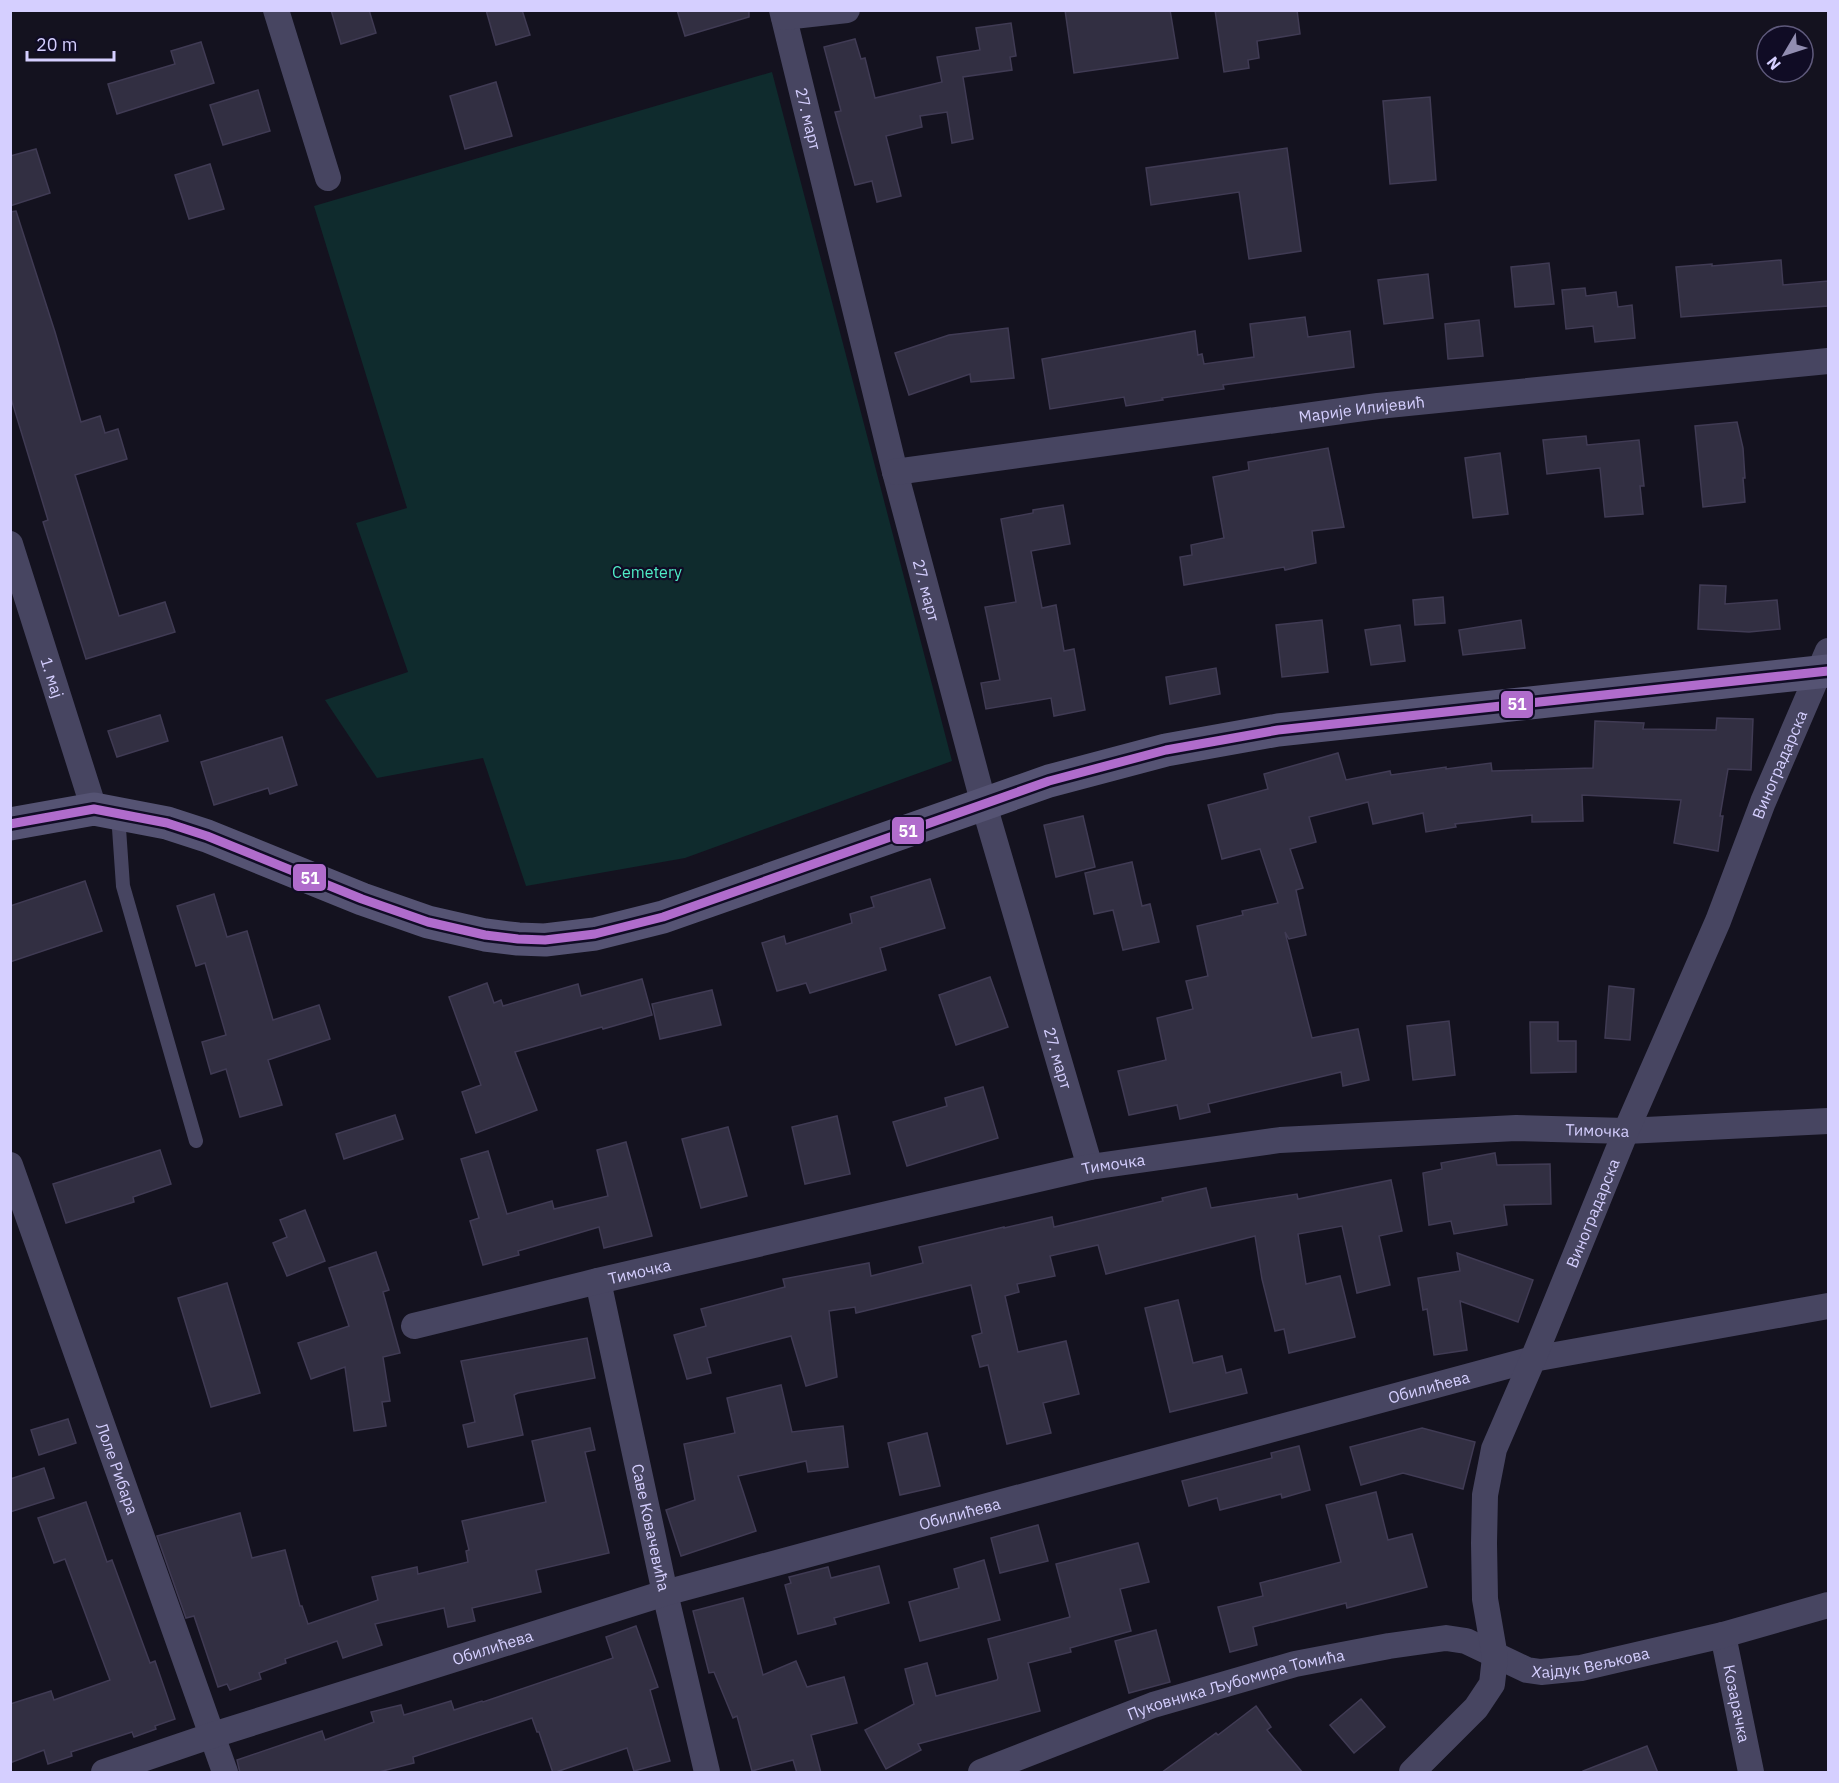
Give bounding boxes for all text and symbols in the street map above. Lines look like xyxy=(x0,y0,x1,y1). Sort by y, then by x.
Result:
scale bar xyxy=(27,24,114,62)
north arrow xyxy=(1755,24,1815,84)
text: 20 m xyxy=(36,33,78,56)
text: N xyxy=(1762,53,1785,74)
street label: 27. март xyxy=(791,85,826,153)
street label: Марије Илијевић xyxy=(1297,391,1426,427)
street label: 27. март xyxy=(909,557,945,624)
park label: Cemetery xyxy=(612,562,682,582)
street label: 1. мај xyxy=(37,655,68,700)
line badge: 51 xyxy=(1500,690,1534,719)
text: 51 xyxy=(1507,694,1527,714)
street label: Виноградарска xyxy=(1748,707,1811,822)
line badge: 51 xyxy=(891,816,925,845)
text: 51 xyxy=(898,821,918,841)
line badge: 51 xyxy=(292,863,327,892)
text: 51 xyxy=(300,868,320,888)
street label: 27. март xyxy=(1040,1025,1077,1092)
street label: Тимочка xyxy=(1565,1119,1630,1141)
street label: Тимочка xyxy=(1080,1149,1147,1179)
street label: Виноградарска xyxy=(1561,1155,1624,1271)
street label: Тимочка xyxy=(606,1254,673,1288)
street label: Обилићева xyxy=(1386,1366,1472,1408)
street label: Лоле Рибара xyxy=(92,1420,143,1518)
street label: Саве Ковачевића xyxy=(628,1462,674,1593)
street label: Обилићева xyxy=(917,1493,1003,1534)
street label: Обилићева xyxy=(450,1625,536,1669)
street label: Хајдук Вељкова xyxy=(1530,1642,1652,1682)
street label: Пуковника Љубомира Томића xyxy=(1124,1645,1347,1724)
street label: Козарачка xyxy=(1719,1663,1755,1745)

